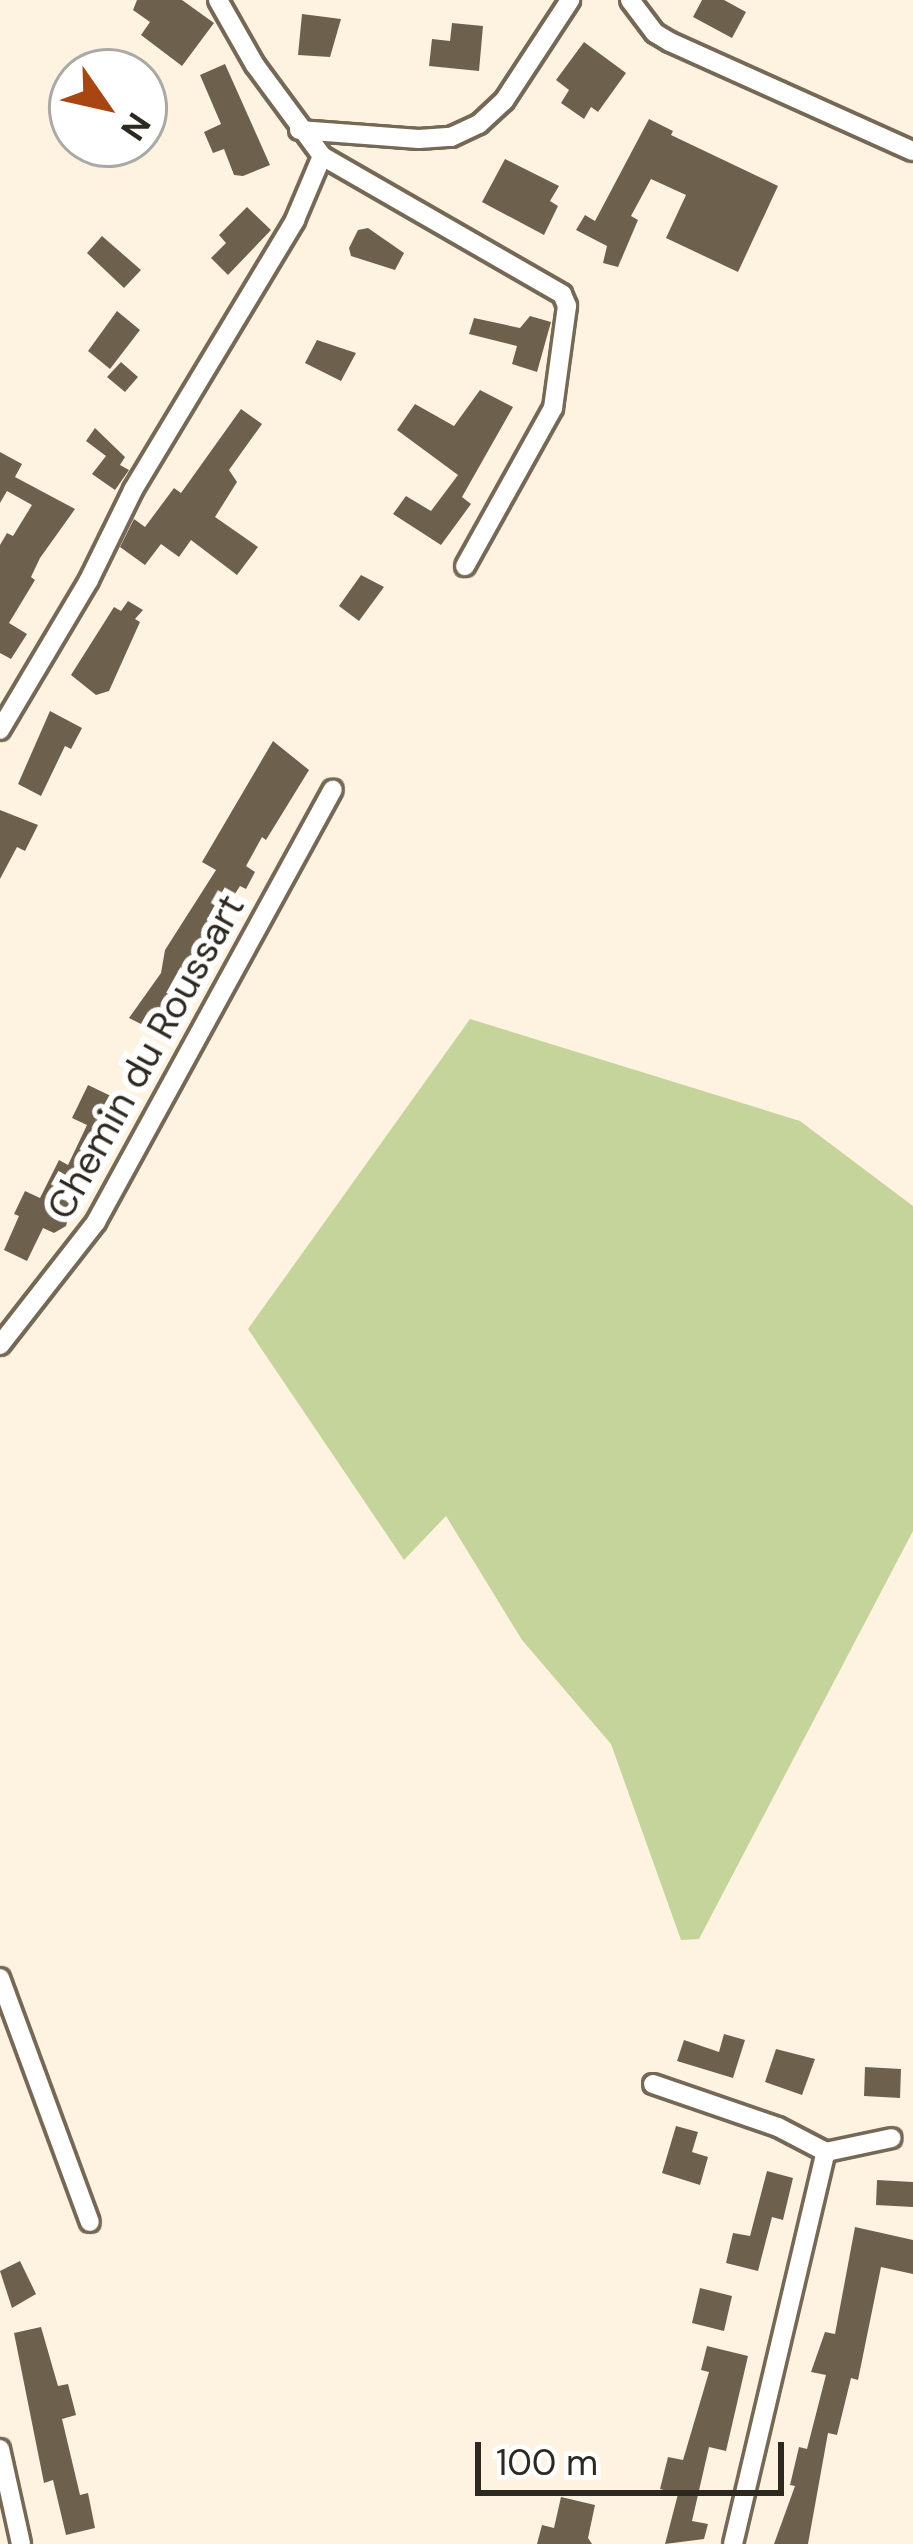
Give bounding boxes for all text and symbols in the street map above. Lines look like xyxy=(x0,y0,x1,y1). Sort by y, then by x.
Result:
north arrow xyxy=(48,48,168,168)
text: N xyxy=(111,105,160,149)
street label: Chemin du Roussart xyxy=(37,886,255,1228)
scale bar xyxy=(481,2418,790,2492)
text: 100 m xyxy=(496,2439,598,2486)

